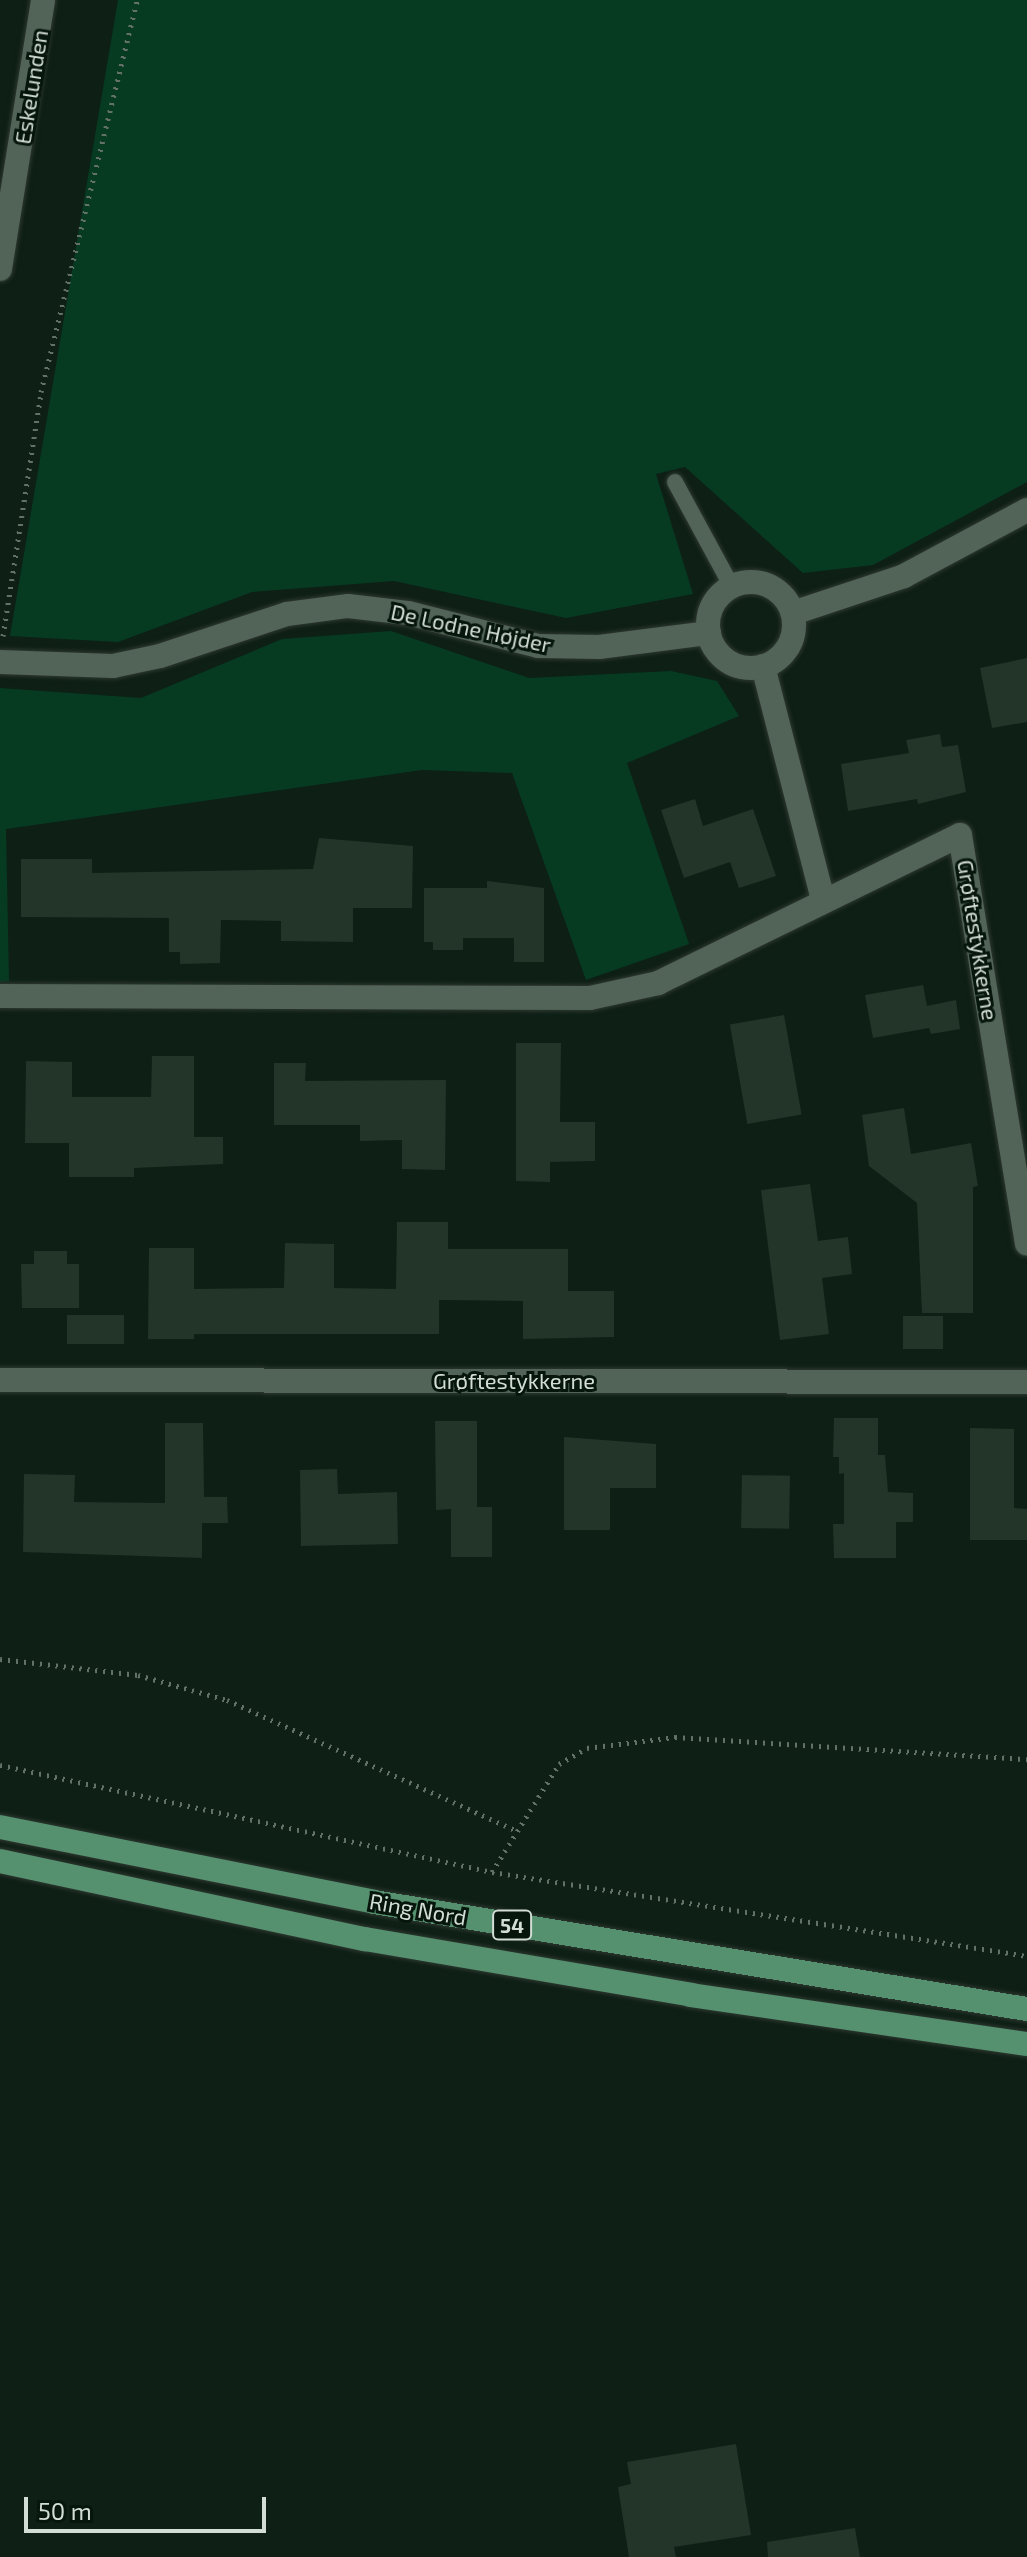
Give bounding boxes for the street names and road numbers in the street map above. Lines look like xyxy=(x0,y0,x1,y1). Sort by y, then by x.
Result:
street label: Eskelunden xyxy=(9,28,53,146)
street label: De Lodne Højder xyxy=(388,598,554,658)
street label: Grøftestykkerne xyxy=(952,858,1004,1022)
street label: Grøftestykkerne xyxy=(433,1368,595,1394)
street label: Ring Nord xyxy=(367,1887,469,1931)
road number: 54 xyxy=(492,1909,532,1941)

